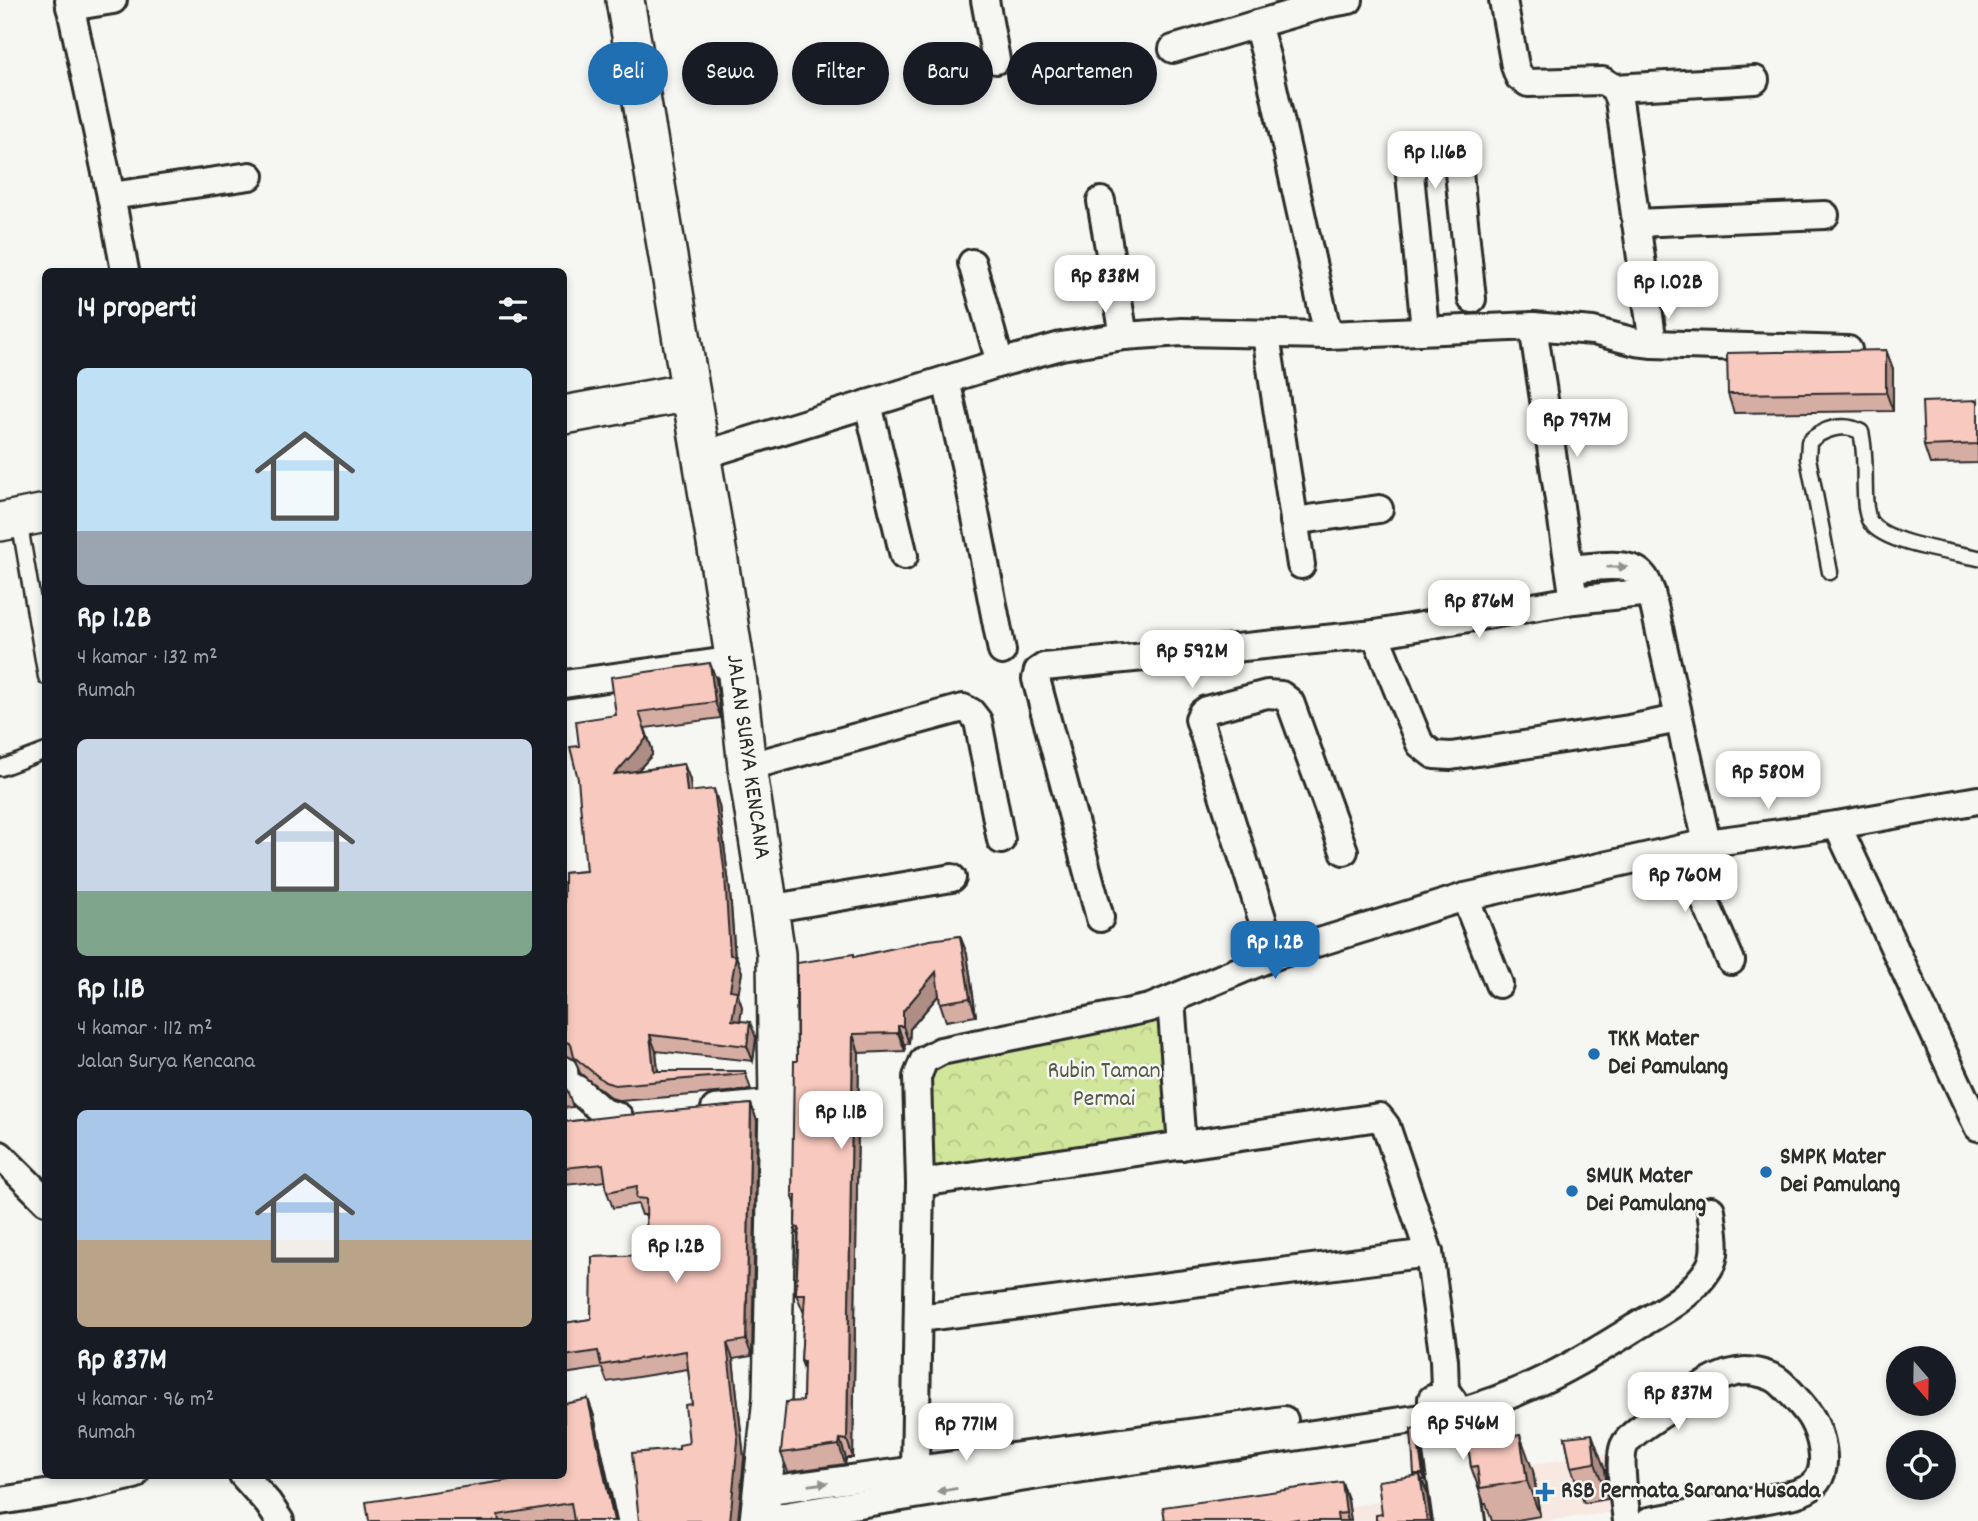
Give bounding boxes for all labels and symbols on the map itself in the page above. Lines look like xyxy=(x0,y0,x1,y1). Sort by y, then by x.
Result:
pin: Rp 1.16B xyxy=(1363,132,1507,191)
pin: Rp 838M xyxy=(1040,256,1170,315)
pin: Rp 1.02B xyxy=(1596,262,1740,321)
pin: Rp 797M xyxy=(1512,400,1642,459)
one-way arrow xyxy=(1606,561,1628,573)
pin: Rp 876M xyxy=(1414,580,1544,640)
pin: Rp 592M xyxy=(1127,630,1257,690)
street label: JALAN SURYA KENCANA xyxy=(716,652,778,862)
pin: Rp 580M xyxy=(1703,752,1833,811)
pin: Rp 760M xyxy=(1620,855,1750,914)
pin: Rp 1.2B xyxy=(1210,922,1340,981)
place label: TKK Mater Dei Pamulang xyxy=(1608,1023,1728,1085)
marker: TKK Mater Dei Pamulang xyxy=(1586,1046,1602,1062)
park label: Rubin Taman Permai xyxy=(1047,1055,1161,1117)
pin: Rp 1.1B xyxy=(776,1092,906,1151)
place label: SMPK Mater Dei Pamulang xyxy=(1780,1141,1900,1203)
place label: SMUK Mater Dei Pamulang xyxy=(1586,1160,1706,1222)
marker: SMPK Mater Dei Pamulang xyxy=(1758,1164,1774,1180)
marker: SMUK Mater Dei Pamulang xyxy=(1564,1183,1580,1199)
pin: Rp 1.2B xyxy=(611,1226,741,1285)
north arrow xyxy=(1886,1346,1956,1416)
pin: Rp 837M xyxy=(1613,1372,1743,1432)
pin: Rp 546M xyxy=(1398,1402,1528,1462)
pin: Rp 771M xyxy=(901,1404,1031,1463)
place label: RSB Permata Sarana Husada xyxy=(1561,1475,1821,1509)
one-way arrow xyxy=(807,1478,829,1489)
marker: RSB Permata Sarana Husada xyxy=(1535,1482,1555,1502)
one-way arrow xyxy=(936,1485,958,1496)

